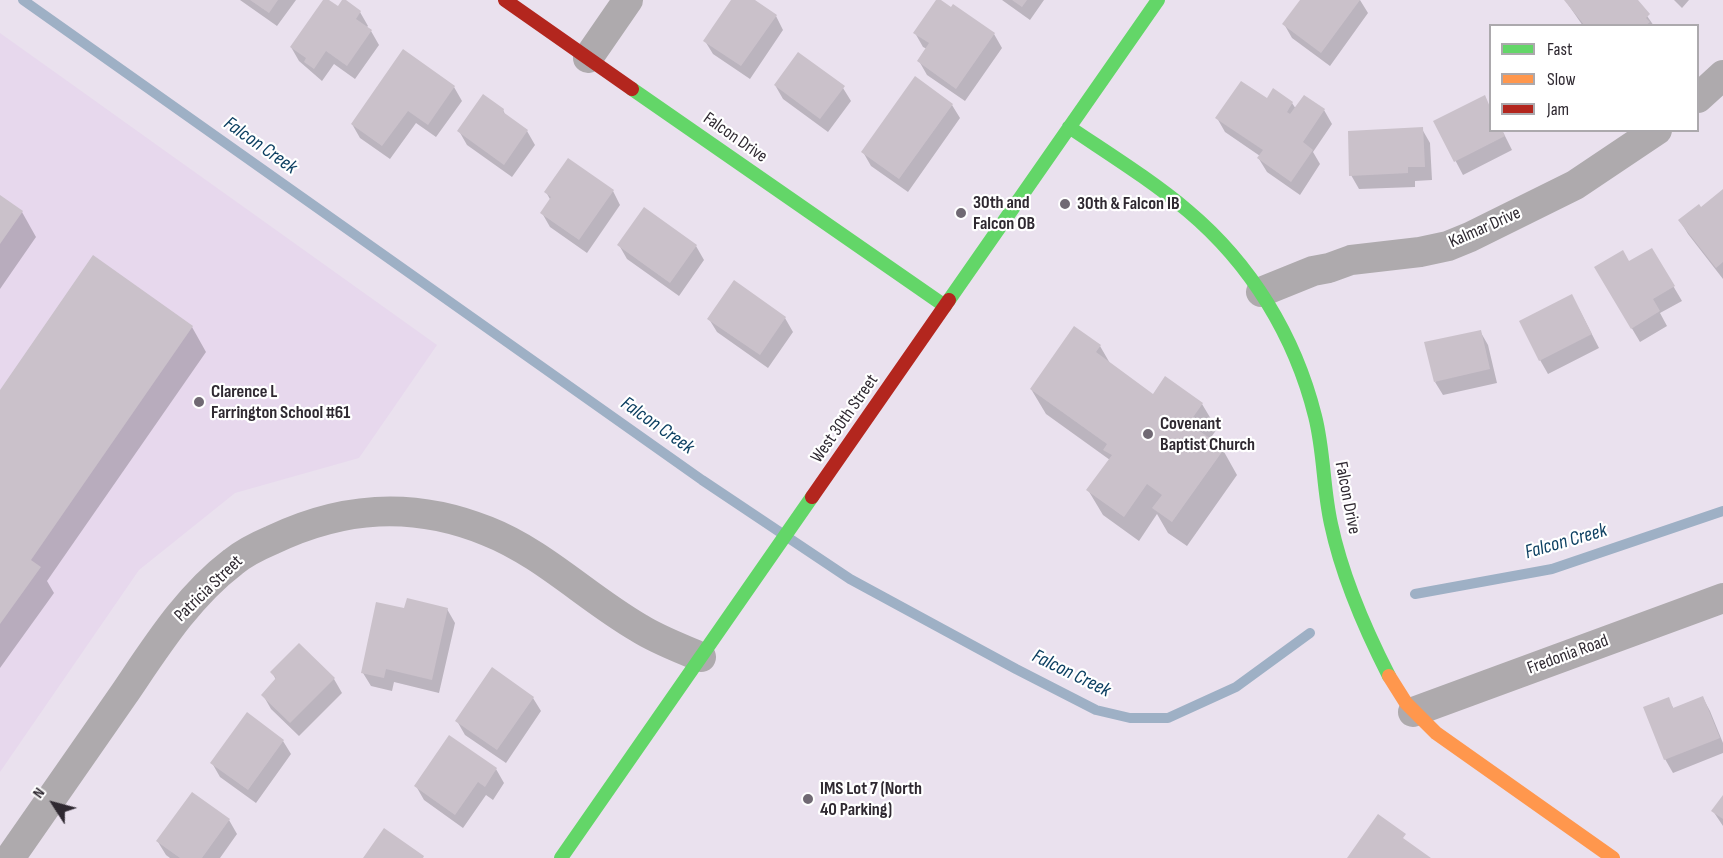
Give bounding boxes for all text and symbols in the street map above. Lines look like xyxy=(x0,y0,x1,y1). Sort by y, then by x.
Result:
legend xyxy=(1489,24,1699,132)
text: Fast xyxy=(1547,39,1572,60)
text: Slow xyxy=(1547,69,1576,90)
text: Jam xyxy=(1547,99,1569,120)
street label: Falcon Drive xyxy=(699,108,771,168)
water label: Falcon Creek xyxy=(219,112,301,180)
place label: 30th and Falcon OB xyxy=(973,192,1035,234)
place label: 30th & Falcon IB xyxy=(1077,193,1179,215)
marker: 30th & Falcon IB xyxy=(1058,197,1072,211)
street label: Kalmar Drive xyxy=(1446,203,1524,253)
marker: 30th and Falcon OB xyxy=(954,206,968,220)
street label: West 30th Street xyxy=(807,371,883,467)
place label: Clarence L Farrington School #61 xyxy=(211,381,350,424)
water label: Falcon Creek xyxy=(616,392,698,460)
marker: Clarence L Farrington School #61 xyxy=(192,395,206,409)
place label: Covenant Baptist Church xyxy=(1160,413,1255,456)
marker: Covenant Baptist Church xyxy=(1141,427,1155,441)
street label: Falcon Drive xyxy=(1329,460,1365,536)
water label: Falcon Creek xyxy=(1522,519,1610,565)
street label: Patricia Street xyxy=(170,551,248,627)
street label: Fredonia Road xyxy=(1524,630,1612,680)
water label: Falcon Creek xyxy=(1028,645,1114,703)
north arrow xyxy=(24,774,84,834)
place label: IMS Lot 7 (North 40 Parking) xyxy=(820,778,922,820)
text: N xyxy=(29,784,49,802)
marker: IMS Lot 7 (North 40 Parking) xyxy=(801,792,815,806)

